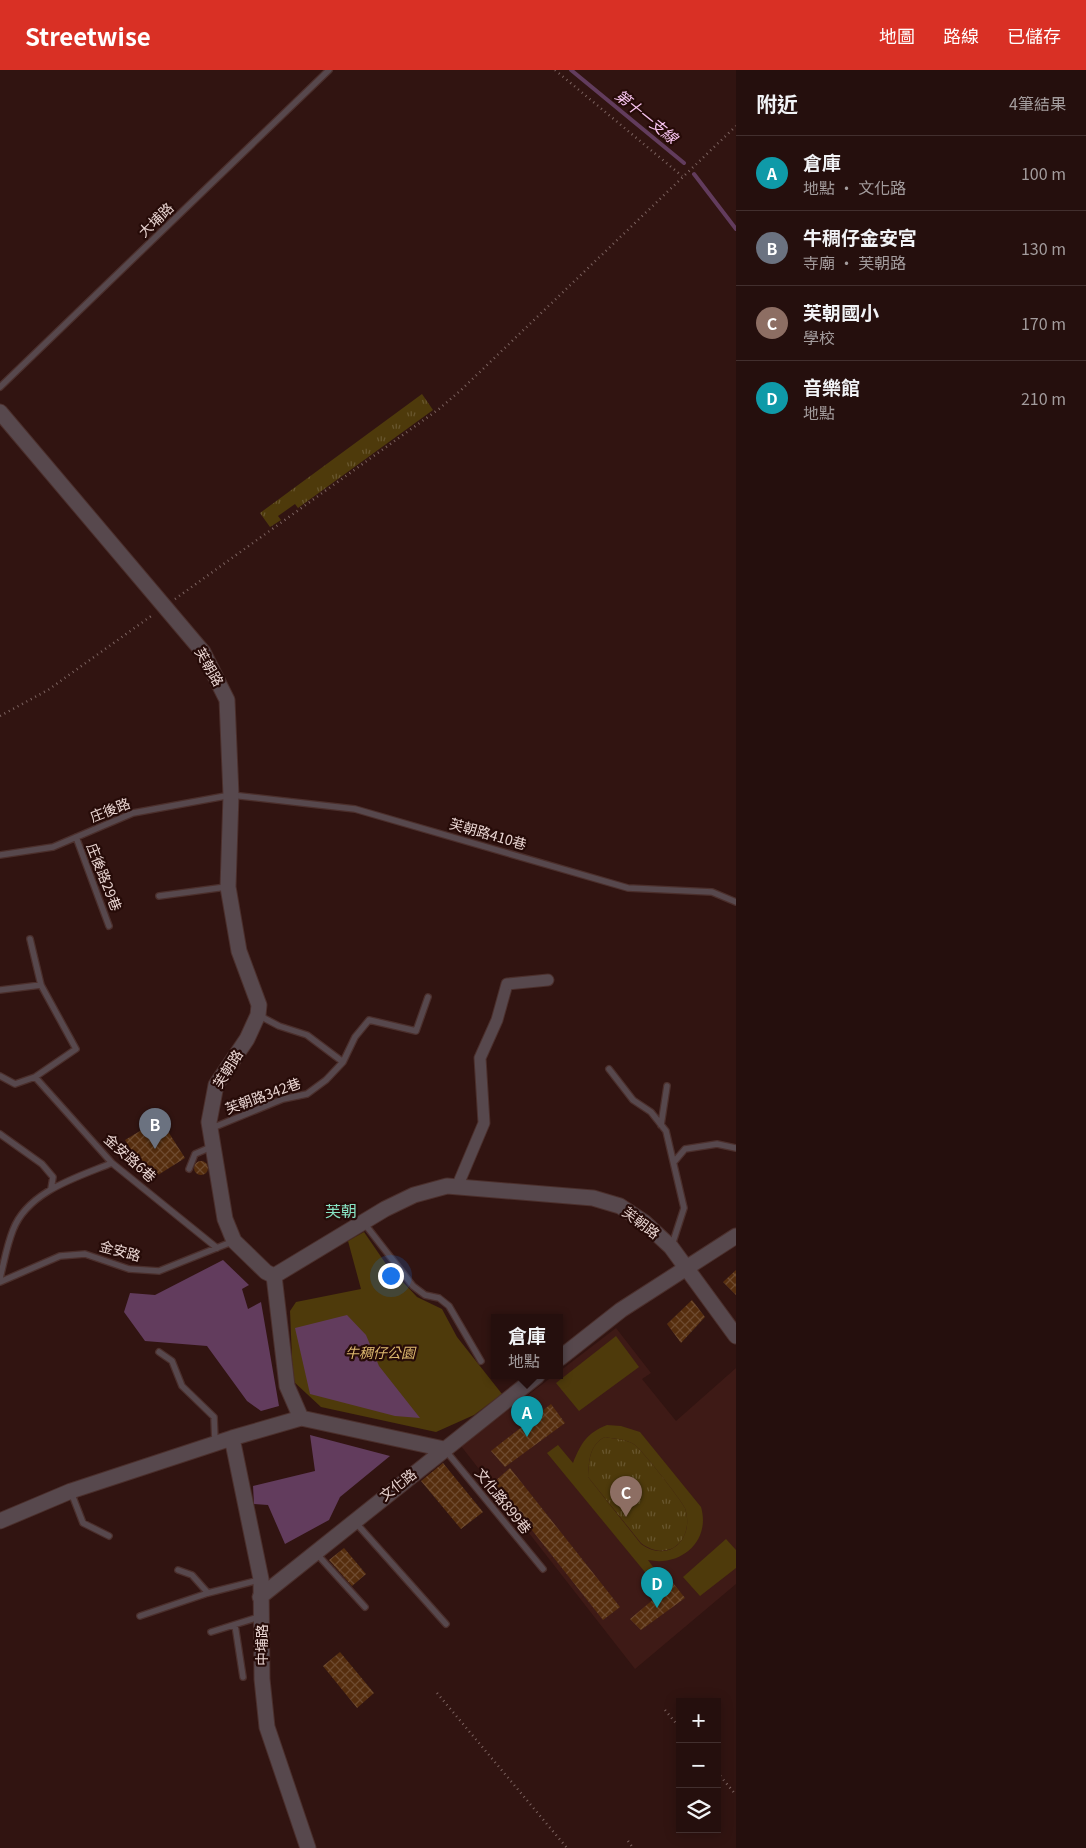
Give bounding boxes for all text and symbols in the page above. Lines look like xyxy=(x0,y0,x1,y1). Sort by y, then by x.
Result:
text: Streetwise xyxy=(25,18,151,53)
text: 地圖 xyxy=(879,22,915,48)
text: 路線 xyxy=(943,22,979,48)
text: 已儲存 xyxy=(1007,22,1061,48)
water label: 第十一支線 xyxy=(611,84,684,149)
text: 附近 xyxy=(756,88,798,118)
text: 4筆結果 xyxy=(1009,91,1066,115)
text: 倉庫 xyxy=(803,148,841,175)
text: A xyxy=(767,161,777,185)
text: 100 m xyxy=(1021,161,1066,185)
text: 地點 · 文化路 xyxy=(803,175,906,199)
street label: 大埔路 xyxy=(133,197,177,241)
text: 牛稠仔金安宮 xyxy=(803,223,917,250)
text: B xyxy=(767,236,777,260)
text: 130 m xyxy=(1021,236,1066,260)
text: 寺廟 · 芙朝路 xyxy=(803,250,906,274)
text: 芙朝國小 xyxy=(803,298,879,325)
text: C xyxy=(767,311,777,335)
text: 170 m xyxy=(1021,311,1066,335)
text: 學校 xyxy=(803,325,835,349)
text: 音樂館 xyxy=(803,373,860,400)
text: D xyxy=(766,386,778,410)
text: 210 m xyxy=(1021,386,1066,410)
text: 地點 xyxy=(803,400,835,424)
street label: 芙朝路 xyxy=(191,643,229,690)
street label: 庄後路 xyxy=(86,792,133,826)
street label: 芙朝路410巷 xyxy=(447,812,529,854)
street label: 庄後路29巷 xyxy=(83,840,127,914)
street label: 芙朝路 xyxy=(208,1045,247,1092)
street label: 芙朝路342巷 xyxy=(222,1072,303,1118)
pin: B xyxy=(139,1108,171,1149)
street label: 金安路6巷 xyxy=(100,1128,161,1186)
district label: 芙朝 xyxy=(325,1198,357,1222)
street label: 芙朝路 xyxy=(619,1202,664,1243)
street label: 金安路 xyxy=(97,1235,143,1265)
your location xyxy=(378,1263,404,1289)
popup xyxy=(491,1314,563,1379)
text: 倉庫 xyxy=(508,1321,546,1348)
park label: 牛稠仔公園 xyxy=(345,1342,417,1362)
text: 地點 xyxy=(508,1348,540,1372)
pin: A xyxy=(511,1396,543,1437)
street label: 文化路 xyxy=(375,1463,420,1505)
street label: 文化路899巷 xyxy=(471,1463,537,1537)
pin: C xyxy=(610,1476,642,1517)
pin: D xyxy=(641,1567,673,1608)
street label: 中埔路 xyxy=(251,1624,271,1666)
map controls xyxy=(676,1698,721,1833)
button: + xyxy=(676,1698,721,1743)
button: − xyxy=(676,1743,721,1788)
button: layers xyxy=(676,1788,721,1833)

